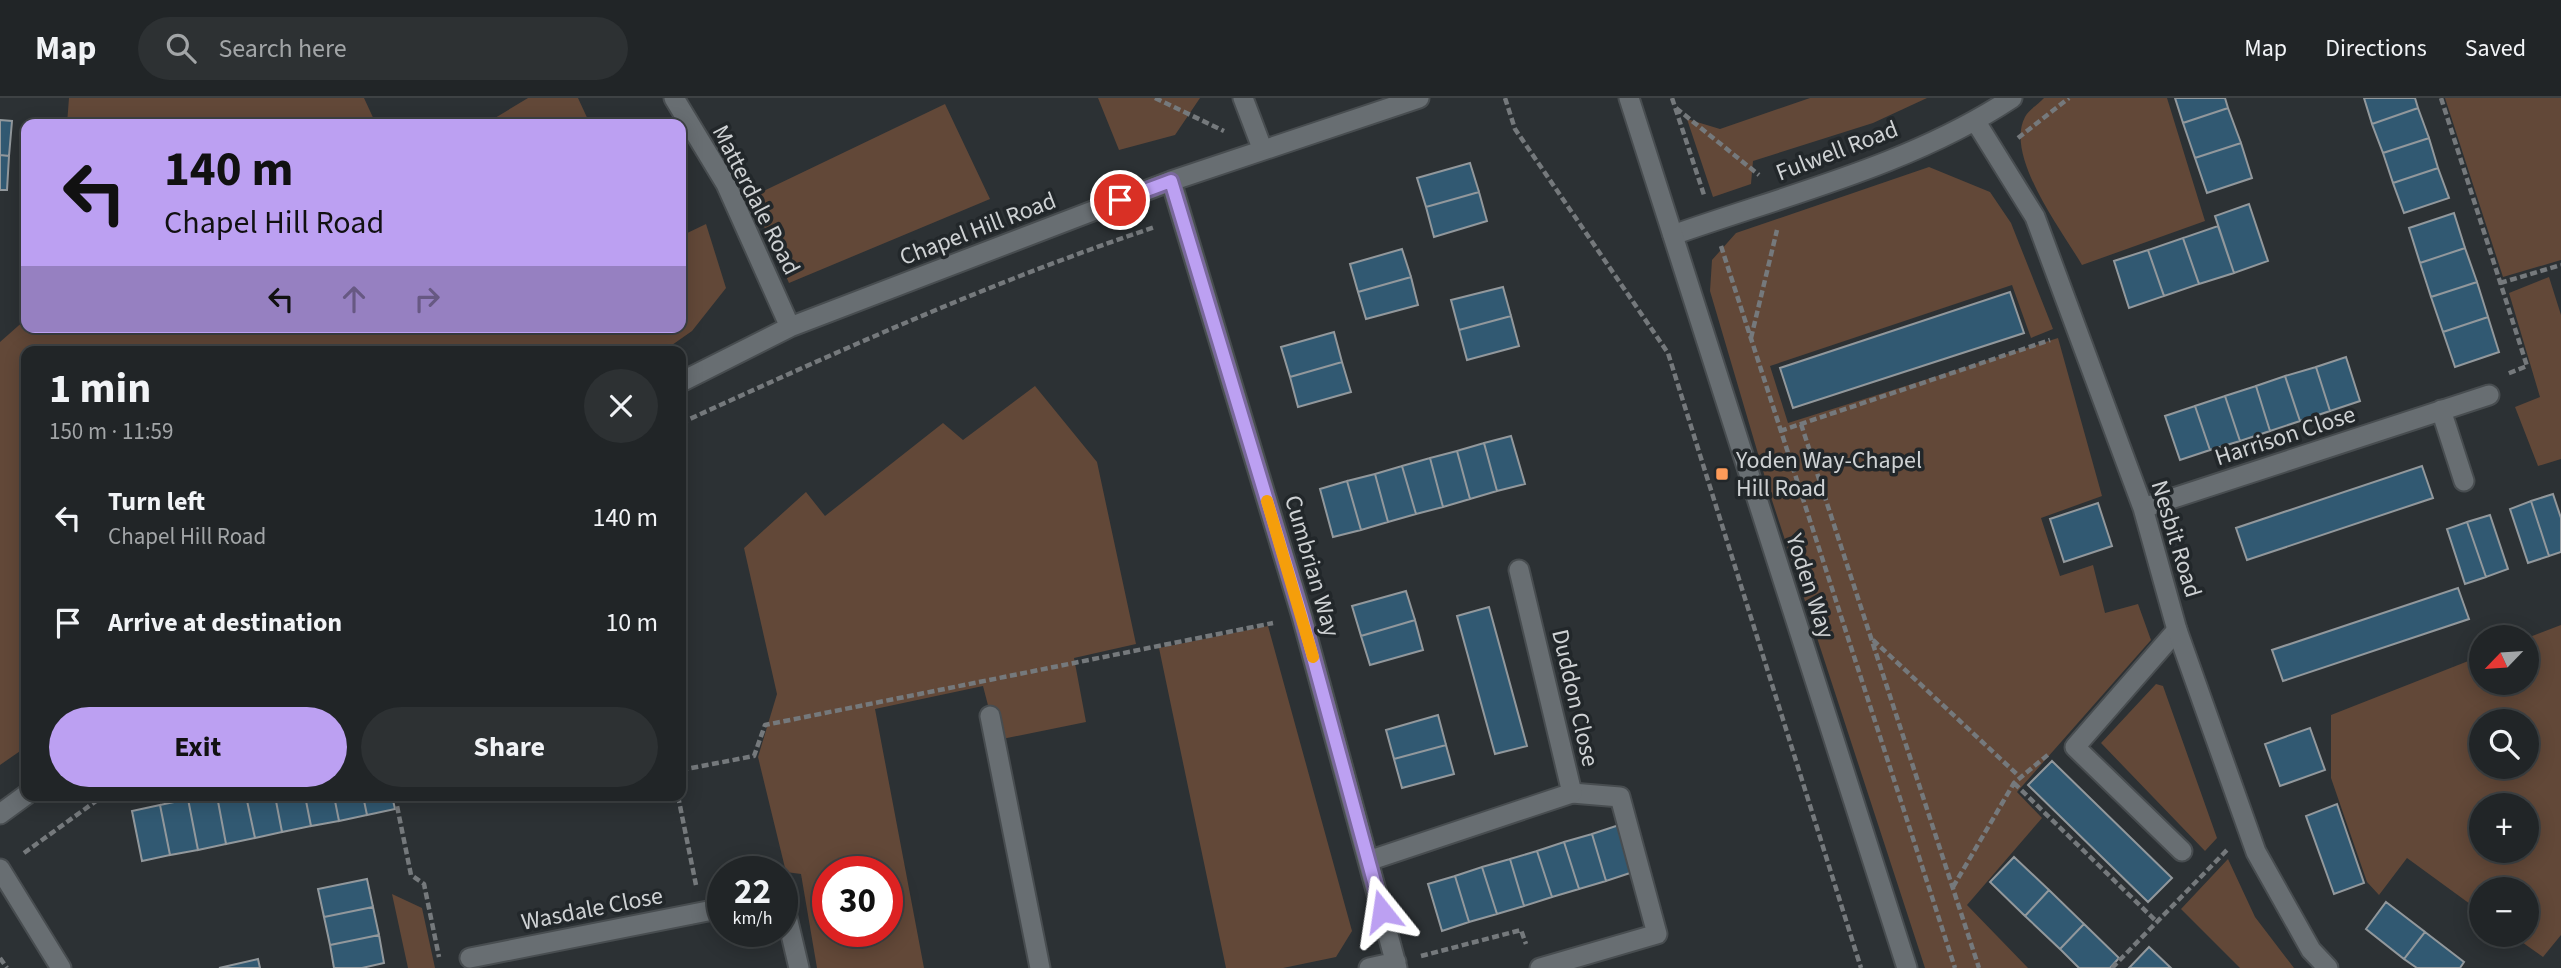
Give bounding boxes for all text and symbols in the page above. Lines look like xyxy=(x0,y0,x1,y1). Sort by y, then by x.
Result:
search box xyxy=(138,17,628,80)
text: Map xyxy=(35,25,96,72)
icon: search xyxy=(162,29,200,67)
text: Search here xyxy=(218,30,347,67)
text: Map xyxy=(2244,31,2287,66)
text: Directions xyxy=(2325,31,2427,66)
text: Saved xyxy=(2465,31,2526,66)
street label: Fulwell Road xyxy=(1771,112,1903,190)
street label: Matterdale Road xyxy=(703,119,809,281)
text: 140 m xyxy=(164,135,293,205)
icon: left xyxy=(49,147,140,238)
pin xyxy=(1090,170,1150,230)
icon: arrive xyxy=(1101,181,1139,219)
street label: Chapel Hill Road xyxy=(895,183,1061,275)
text: Chapel Hill Road xyxy=(164,200,384,246)
icon: left xyxy=(262,280,300,318)
icon: ahead xyxy=(335,280,373,318)
icon: right xyxy=(408,280,446,318)
text: 1 min xyxy=(49,359,151,419)
button: close xyxy=(584,369,658,443)
street label: Harrison Close xyxy=(2210,397,2360,475)
text: 150 m · 11:59 xyxy=(49,415,173,448)
place label: Yoden Way-Chapel Hill Road xyxy=(1735,443,1922,506)
marker: Yoden Way-Chapel Hill Road xyxy=(1714,466,1730,482)
street label: Nesbit Road xyxy=(2142,476,2210,602)
text: Turn left xyxy=(108,483,205,520)
street label: Cumbrian Way xyxy=(1275,491,1349,641)
icon: left xyxy=(49,499,87,537)
text: 140 m xyxy=(592,499,658,536)
text: Chapel Hill Road xyxy=(108,520,266,553)
street label: Yoden Way xyxy=(1776,528,1843,643)
icon: arrive xyxy=(49,604,87,642)
text: Arrive at destination xyxy=(108,604,342,641)
text: 10 m xyxy=(605,604,658,641)
north arrow xyxy=(2469,625,2539,695)
map controls xyxy=(2469,625,2539,947)
street label: Duddon Close xyxy=(1542,626,1608,770)
button: Exit xyxy=(49,707,347,787)
button: Share xyxy=(361,707,658,787)
button: search xyxy=(2469,709,2539,779)
button: + xyxy=(2469,793,2539,863)
speed limit sign: 30 xyxy=(812,856,903,947)
text: 22 xyxy=(734,867,771,917)
position arrow xyxy=(1345,874,1419,948)
button: − xyxy=(2469,877,2539,947)
street label: Wasdale Close xyxy=(518,878,666,940)
text: km/h xyxy=(733,906,772,931)

